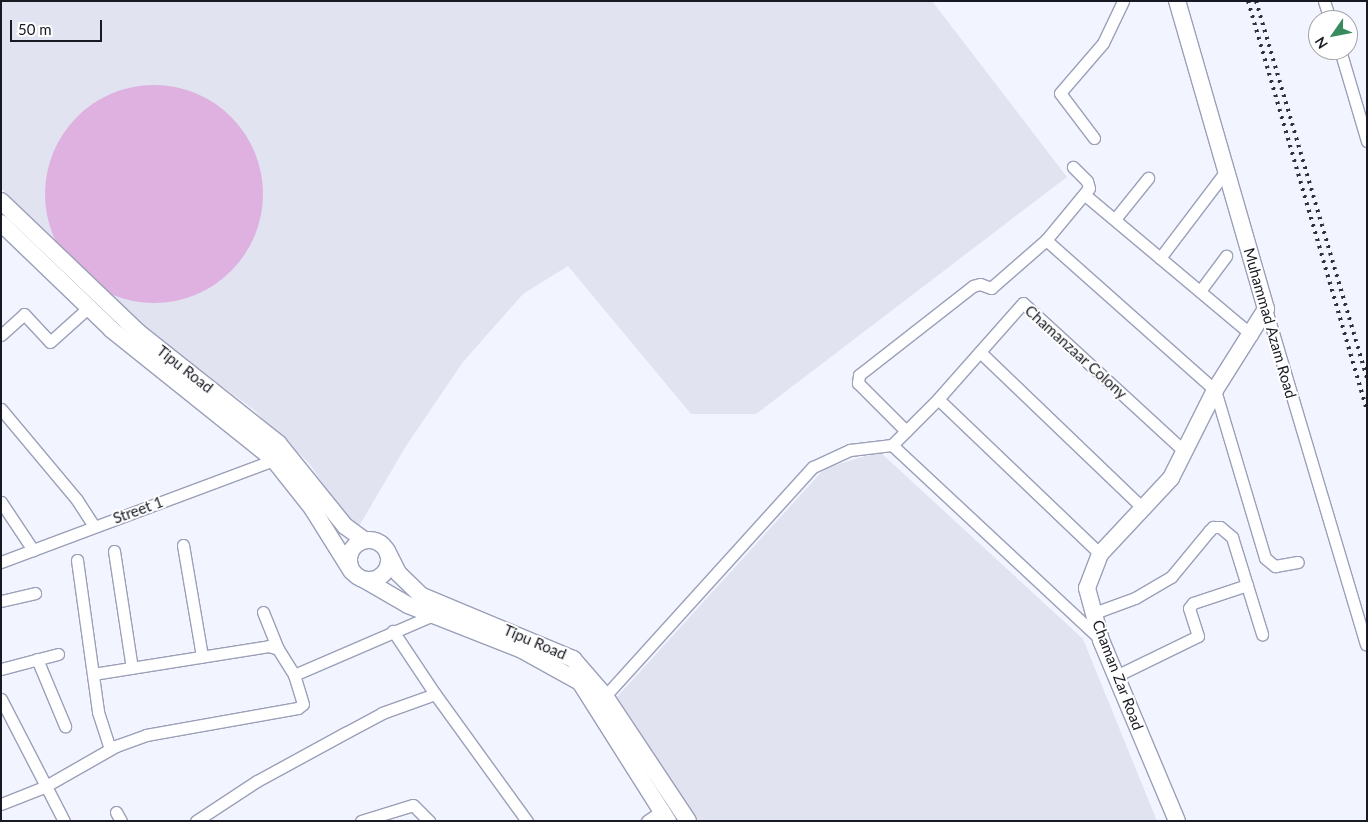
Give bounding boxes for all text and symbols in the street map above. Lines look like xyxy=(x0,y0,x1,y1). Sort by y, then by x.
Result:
scale bar xyxy=(12,10,105,42)
north arrow xyxy=(1308,10,1358,60)
text: 50 m xyxy=(18,20,52,38)
text: N xyxy=(1311,34,1331,52)
street label: Muhammad Azam Road xyxy=(1240,245,1300,401)
street label: Chamanzaar Colony xyxy=(1021,301,1131,403)
street label: Tipu Road xyxy=(153,342,217,396)
street label: Street 1 xyxy=(110,493,166,527)
street label: Chaman Zar Road xyxy=(1089,617,1147,733)
street label: Tipu Road xyxy=(501,621,569,663)

